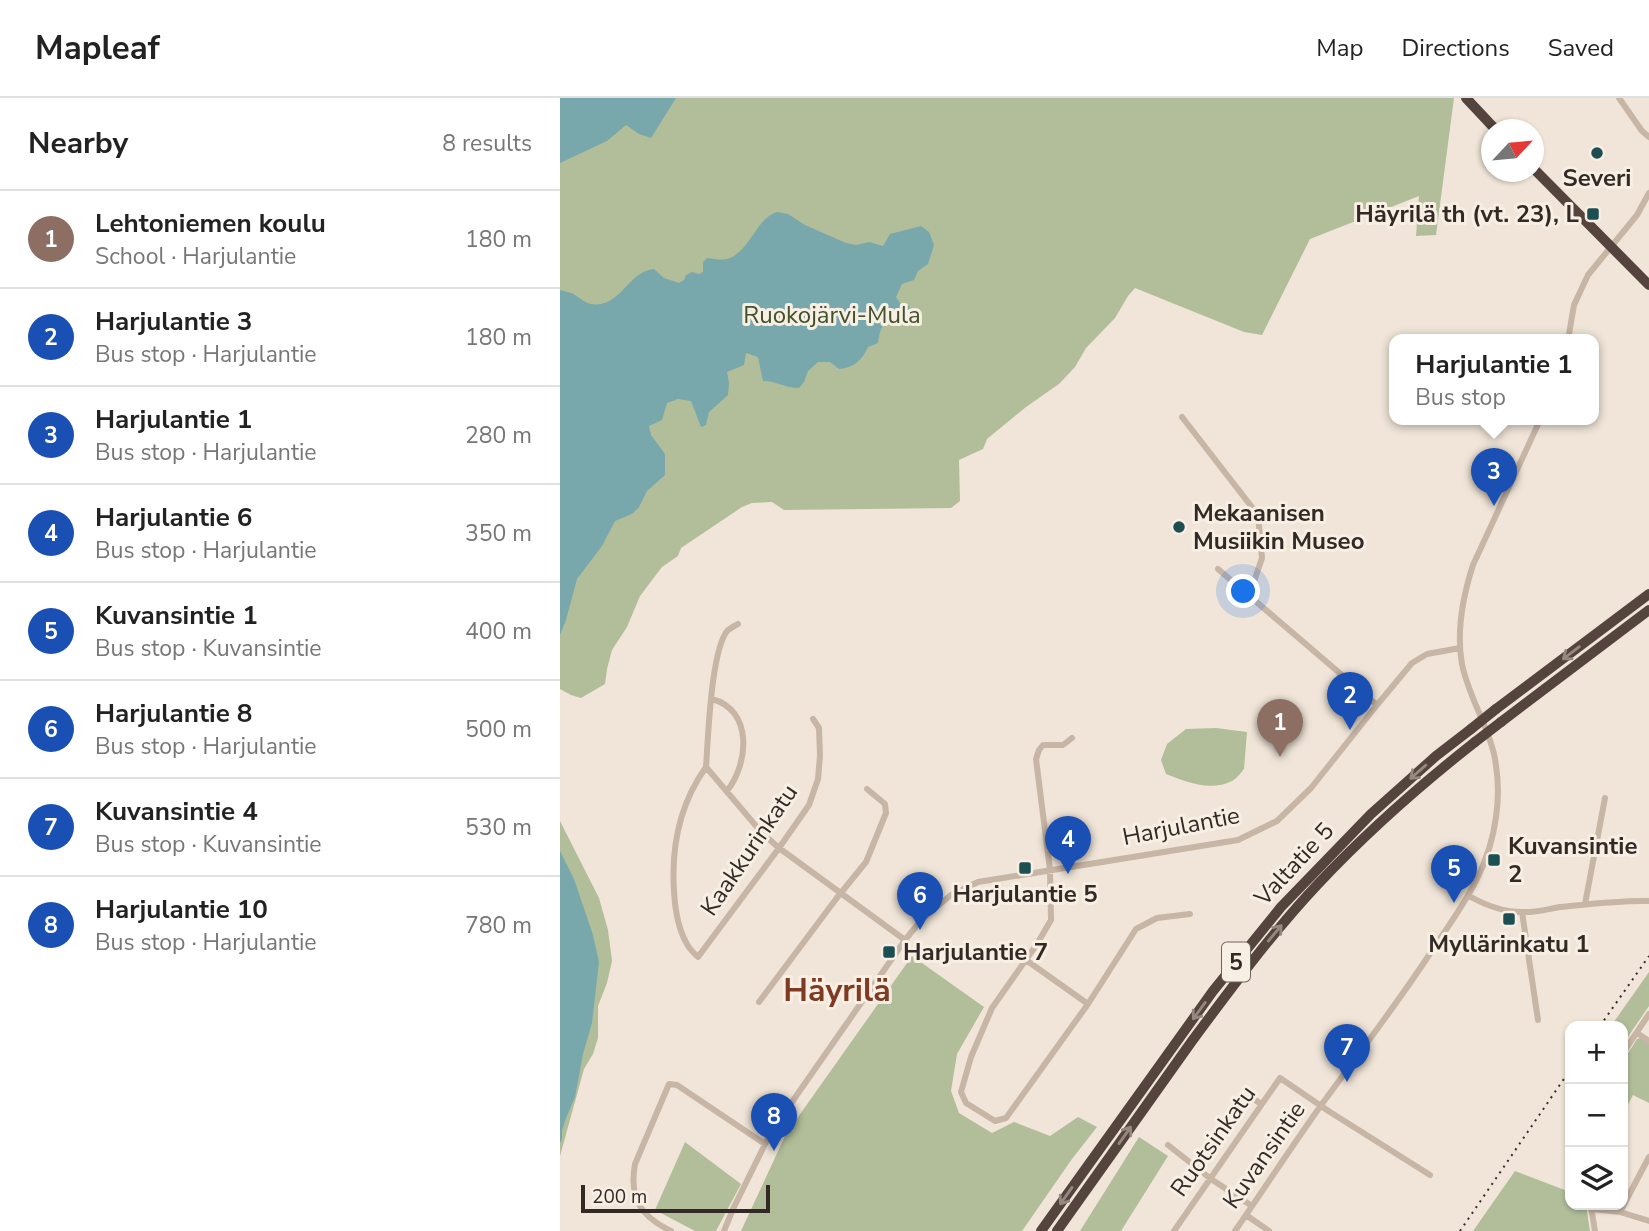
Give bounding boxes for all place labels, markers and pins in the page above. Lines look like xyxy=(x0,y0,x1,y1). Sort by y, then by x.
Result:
marker: Severi xyxy=(1589,145,1605,161)
place label: Severi xyxy=(1563,162,1631,194)
place label: Häyrilä th (vt. 23), L xyxy=(1355,198,1579,230)
marker: Häyrilä th (vt. 23), L xyxy=(1585,206,1601,222)
pin: 3 xyxy=(1471,448,1517,506)
place label: Mekaanisen Musiikin Museo xyxy=(1193,497,1364,557)
marker: Mekaanisen Musiikin Museo xyxy=(1171,519,1187,535)
pin: 2 xyxy=(1327,672,1373,730)
pin: 1 xyxy=(1257,699,1303,757)
pin: 4 xyxy=(1045,816,1091,874)
place label: Kuvansintie 2 xyxy=(1508,830,1637,890)
pin: 5 xyxy=(1431,845,1477,903)
marker: Kuvansintie 2 xyxy=(1486,852,1502,868)
marker: Harjulantie 5 xyxy=(1017,860,1033,876)
pin: 6 xyxy=(897,872,943,930)
place label: Harjulantie 5 xyxy=(952,878,1098,910)
marker: Myllärinkatu 1 xyxy=(1501,911,1517,927)
place label: Myllärinkatu 1 xyxy=(1428,928,1590,960)
place label: Harjulantie 7 xyxy=(903,936,1048,968)
marker: Harjulantie 7 xyxy=(881,944,897,960)
pin: 7 xyxy=(1324,1024,1370,1082)
pin: 8 xyxy=(751,1093,797,1151)

